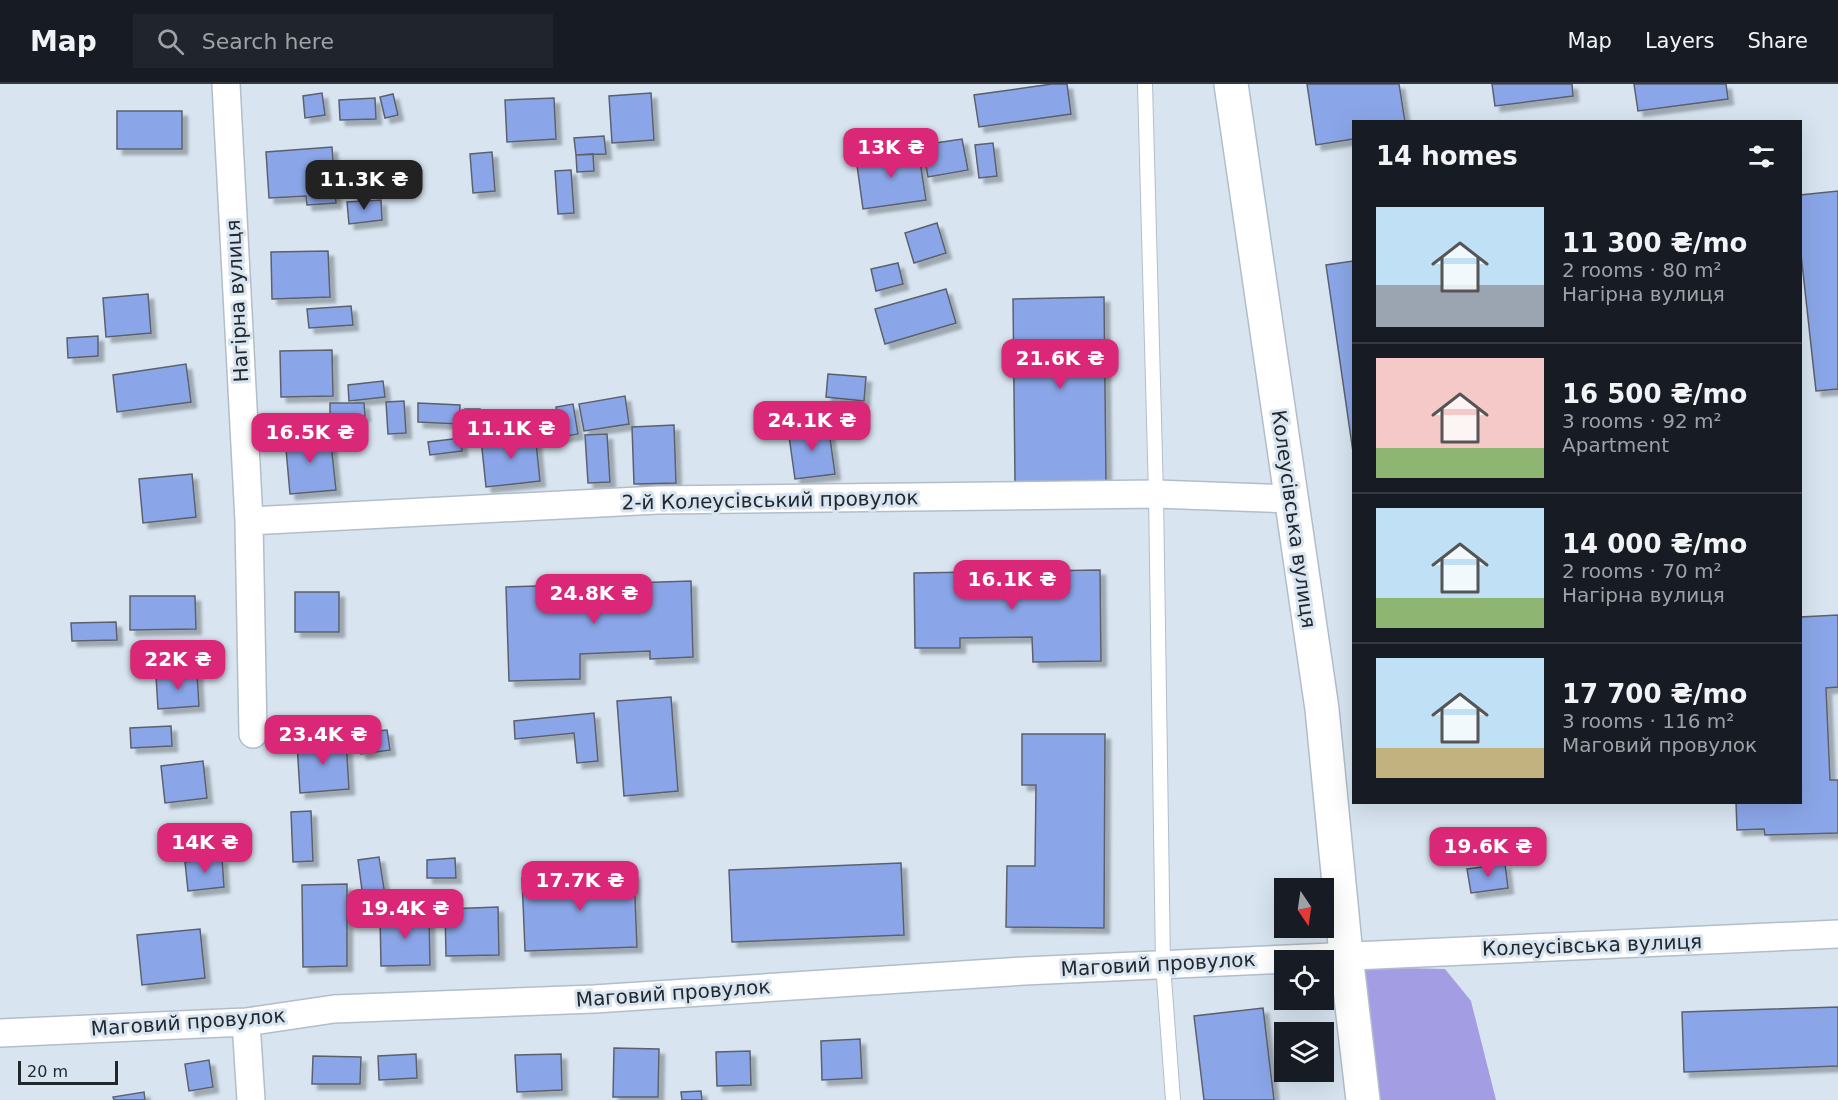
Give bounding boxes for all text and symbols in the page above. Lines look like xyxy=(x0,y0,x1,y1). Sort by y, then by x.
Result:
search box xyxy=(133,14,553,68)
text: Map xyxy=(30,25,97,58)
icon: search xyxy=(154,25,187,58)
text: Search here xyxy=(202,29,334,54)
text: Map xyxy=(1568,29,1612,53)
text: Layers xyxy=(1645,29,1714,53)
text: Share xyxy=(1747,29,1808,53)
pin: 13K ₴ xyxy=(849,128,933,179)
text: 13K ₴ xyxy=(857,135,925,159)
icon: filters xyxy=(1745,140,1778,173)
text: 14 homes xyxy=(1376,141,1518,171)
pin: 11.3K ₴ xyxy=(309,160,419,211)
text: 11.3K ₴ xyxy=(320,167,409,191)
street label: Нагірна вулиця xyxy=(221,219,253,383)
text: 11 300 ₴/mo xyxy=(1562,228,1747,258)
icon: home xyxy=(1424,231,1496,303)
text: 2 rooms · 80 m² xyxy=(1562,258,1722,282)
text: Нагірна вулиця xyxy=(1562,282,1725,306)
pin: 21.6K ₴ xyxy=(1005,339,1115,390)
text: 21.6K ₴ xyxy=(1016,346,1105,370)
text: 16 500 ₴/mo xyxy=(1562,379,1747,409)
icon: home xyxy=(1424,382,1496,454)
pin: 24.1K ₴ xyxy=(757,401,867,452)
text: 24.1K ₴ xyxy=(768,408,857,432)
street label: Колеусівська вулиця xyxy=(1267,408,1321,630)
pin: 11.1K ₴ xyxy=(456,409,566,460)
text: 3 rooms · 92 m² xyxy=(1562,409,1722,433)
pin: 16.5K ₴ xyxy=(255,413,365,464)
text: 11.1K ₴ xyxy=(467,416,556,440)
text: 16.5K ₴ xyxy=(266,420,355,444)
text: Apartment xyxy=(1562,433,1669,457)
street label: 2-й Колеусівський провулок xyxy=(621,485,919,515)
text: 14 000 ₴/mo xyxy=(1562,529,1747,559)
icon: home xyxy=(1424,532,1496,604)
text: 2 rooms · 70 m² xyxy=(1562,559,1722,583)
pin: 16.1K ₴ xyxy=(957,560,1067,611)
text: 16.1K ₴ xyxy=(968,567,1057,591)
pin: 24.8K ₴ xyxy=(539,574,649,625)
text: 24.8K ₴ xyxy=(550,581,639,605)
text: Нагірна вулиця xyxy=(1562,583,1725,607)
pin: 22K ₴ xyxy=(136,640,220,691)
text: 22K ₴ xyxy=(144,647,212,671)
text: 17 700 ₴/mo xyxy=(1562,679,1747,709)
icon: home xyxy=(1424,682,1496,754)
text: 3 rooms · 116 m² xyxy=(1562,709,1734,733)
pin: 23.4K ₴ xyxy=(268,715,378,766)
text: 23.4K ₴ xyxy=(279,722,368,746)
text: Маговий провулок xyxy=(1562,733,1757,757)
pin: 14K ₴ xyxy=(163,823,247,874)
pin: 19.6K ₴ xyxy=(1433,827,1543,878)
text: 14K ₴ xyxy=(171,830,239,854)
text: 19.6K ₴ xyxy=(1444,834,1533,858)
pin: 17.7K ₴ xyxy=(525,861,635,912)
text: 17.7K ₴ xyxy=(536,868,625,892)
north arrow xyxy=(1274,878,1334,938)
map controls xyxy=(1274,878,1334,1082)
pin: 19.4K ₴ xyxy=(350,889,460,940)
text: 19.4K ₴ xyxy=(361,896,450,920)
street label: Колеусівська вулиця xyxy=(1482,929,1702,961)
street label: Маговий провулок xyxy=(1060,947,1256,981)
button: locate xyxy=(1274,950,1334,1010)
street label: Маговий провулок xyxy=(575,974,771,1012)
street label: Маговий провулок xyxy=(90,1003,286,1041)
button: layers xyxy=(1274,1022,1334,1082)
scale bar xyxy=(18,1058,118,1086)
text: 20 m xyxy=(27,1062,68,1081)

